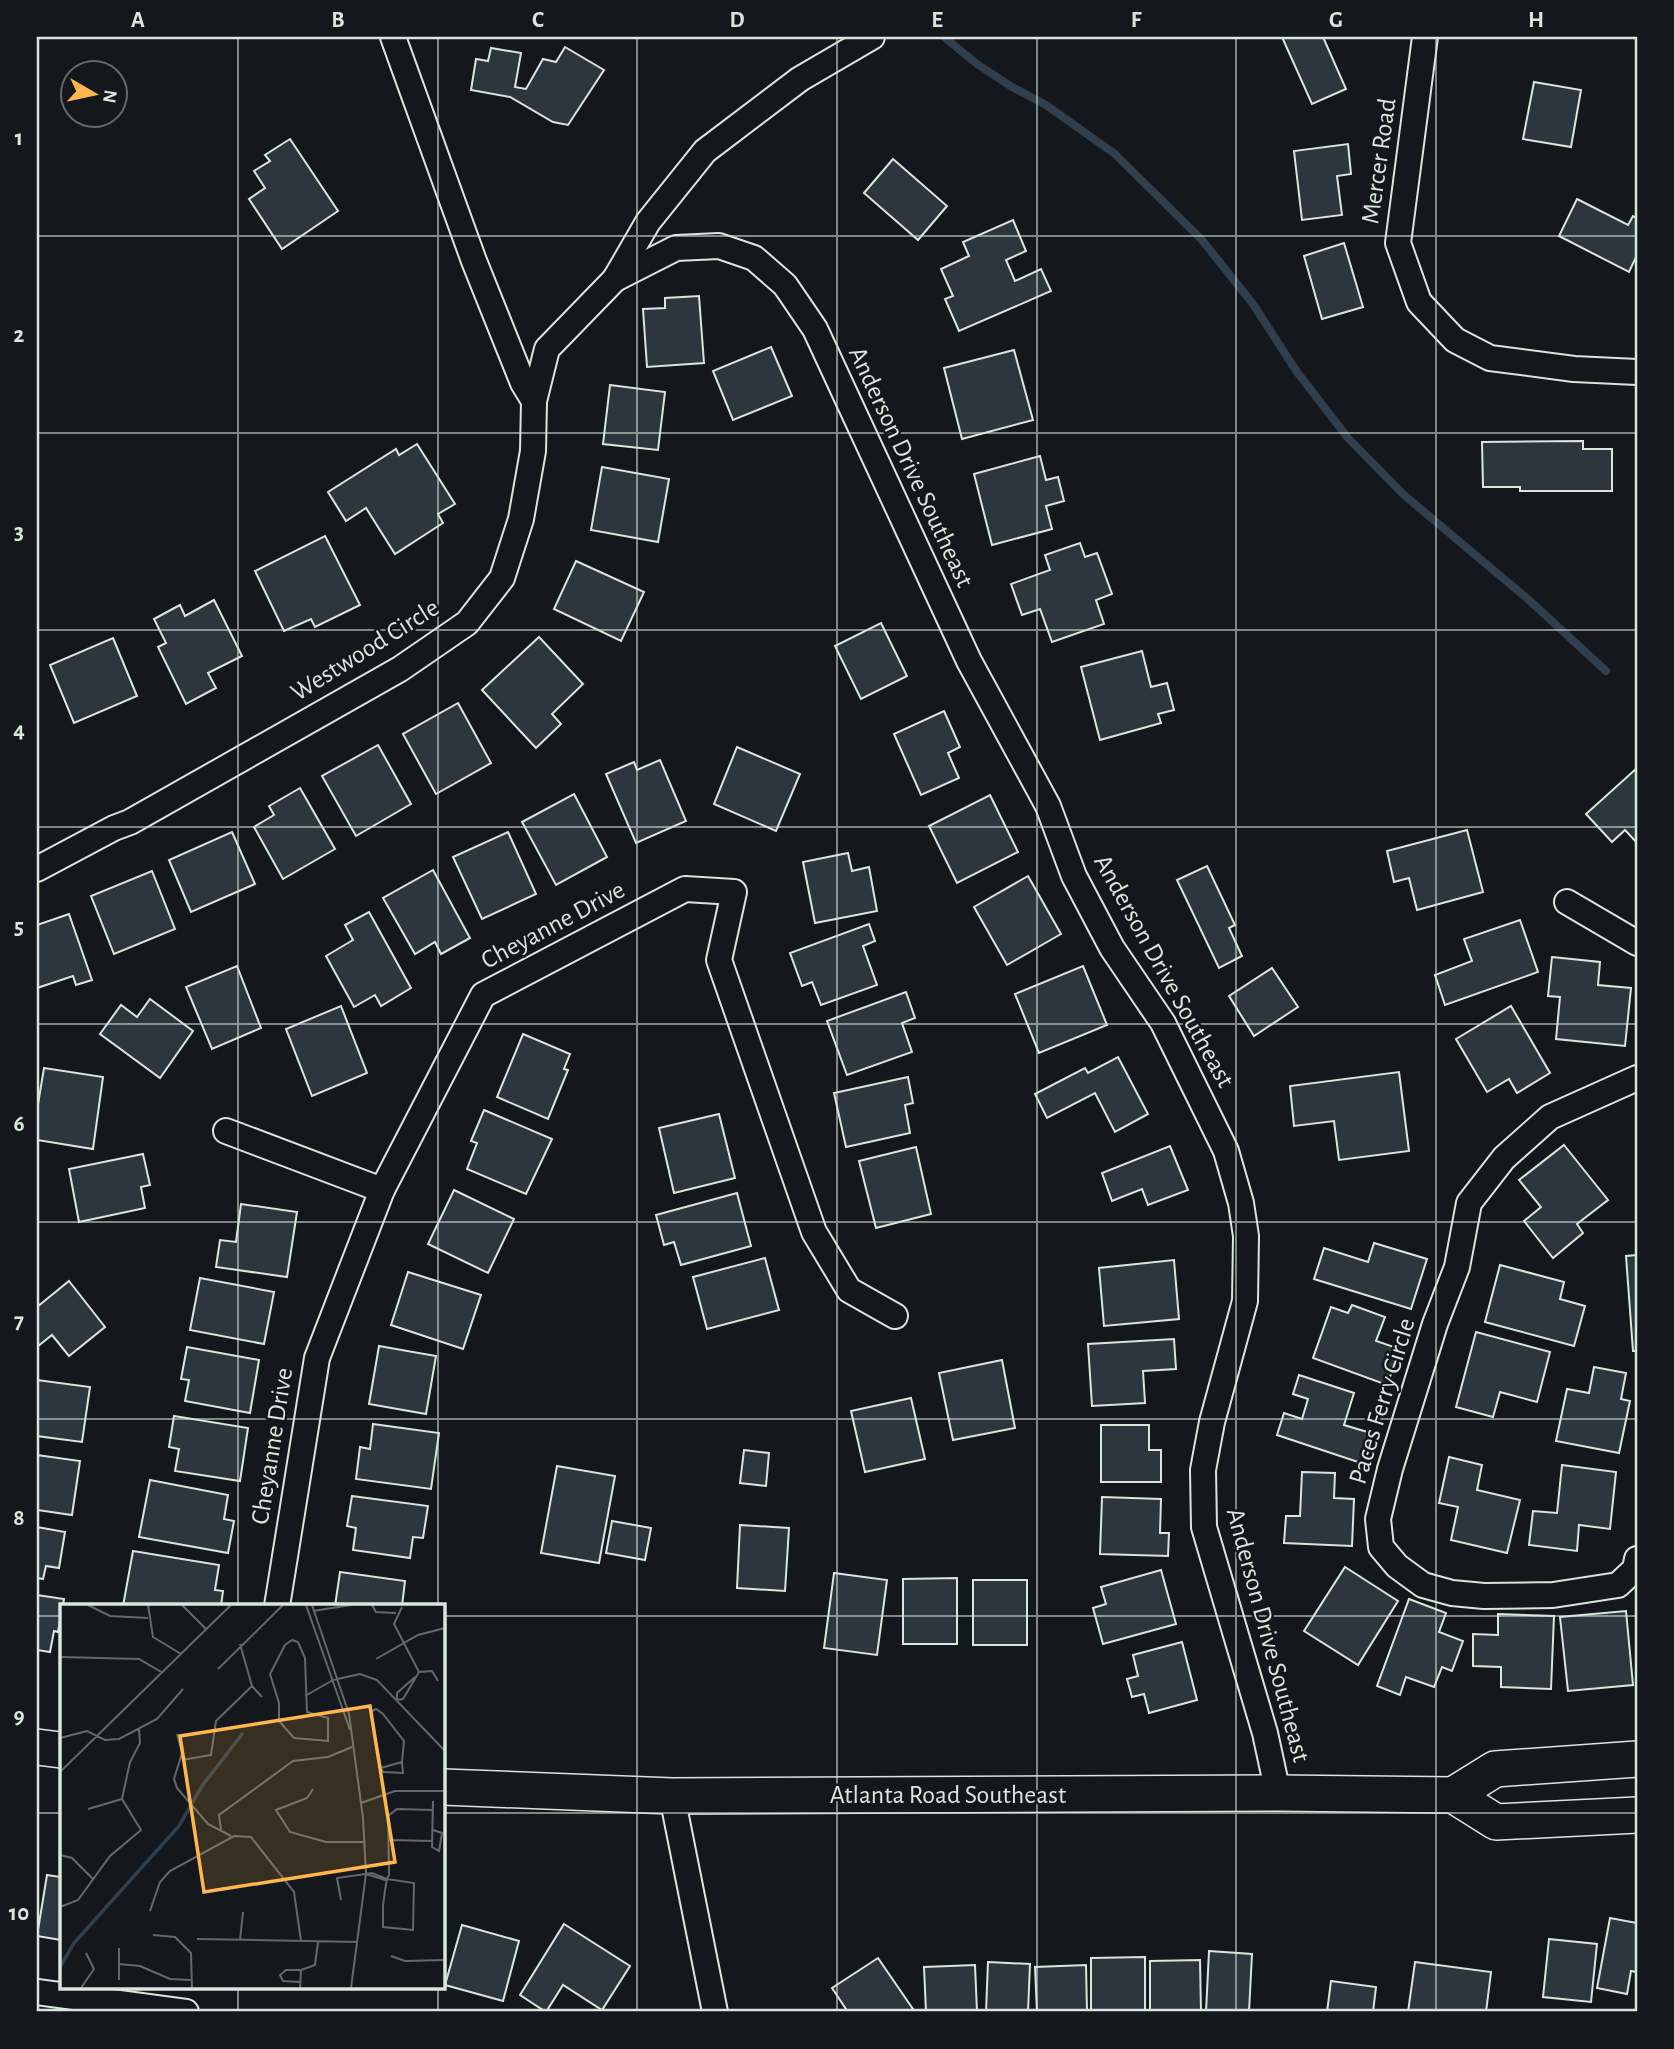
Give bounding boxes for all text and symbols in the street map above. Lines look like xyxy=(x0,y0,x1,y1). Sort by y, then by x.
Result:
text: A xyxy=(131,9,145,32)
text: B xyxy=(331,9,345,32)
text: C xyxy=(532,9,544,32)
text: D xyxy=(729,9,745,32)
text: E xyxy=(931,9,943,32)
text: F xyxy=(1131,9,1142,32)
text: G xyxy=(1329,9,1343,32)
text: H xyxy=(1528,9,1544,32)
north arrow xyxy=(60,60,130,130)
text: N xyxy=(99,88,120,104)
street label: Mercer Road xyxy=(1357,96,1401,226)
text: 1 xyxy=(15,127,23,150)
text: 2 xyxy=(14,324,25,347)
street label: Anderson Drive Southeast xyxy=(844,343,978,591)
text: 3 xyxy=(14,521,24,544)
street label: Westwood Circle xyxy=(286,594,444,706)
text: 4 xyxy=(13,719,25,742)
street label: Anderson Drive Southeast xyxy=(1089,850,1239,1092)
street label: Cheyanne Drive xyxy=(477,876,629,974)
text: 5 xyxy=(14,916,24,939)
text: 6 xyxy=(13,1113,25,1136)
text: 7 xyxy=(14,1310,24,1333)
street label: Paces Ferry Circle xyxy=(1344,1315,1420,1487)
street label: Cheyanne Drive xyxy=(247,1366,297,1526)
street label: Anderson Drive Southeast xyxy=(1222,1505,1314,1765)
text: 8 xyxy=(13,1507,25,1530)
inset map xyxy=(60,1604,444,1990)
text: 9 xyxy=(13,1705,25,1728)
street label: Atlanta Road Southeast xyxy=(830,1782,1066,1808)
text: 10 xyxy=(9,1902,29,1925)

